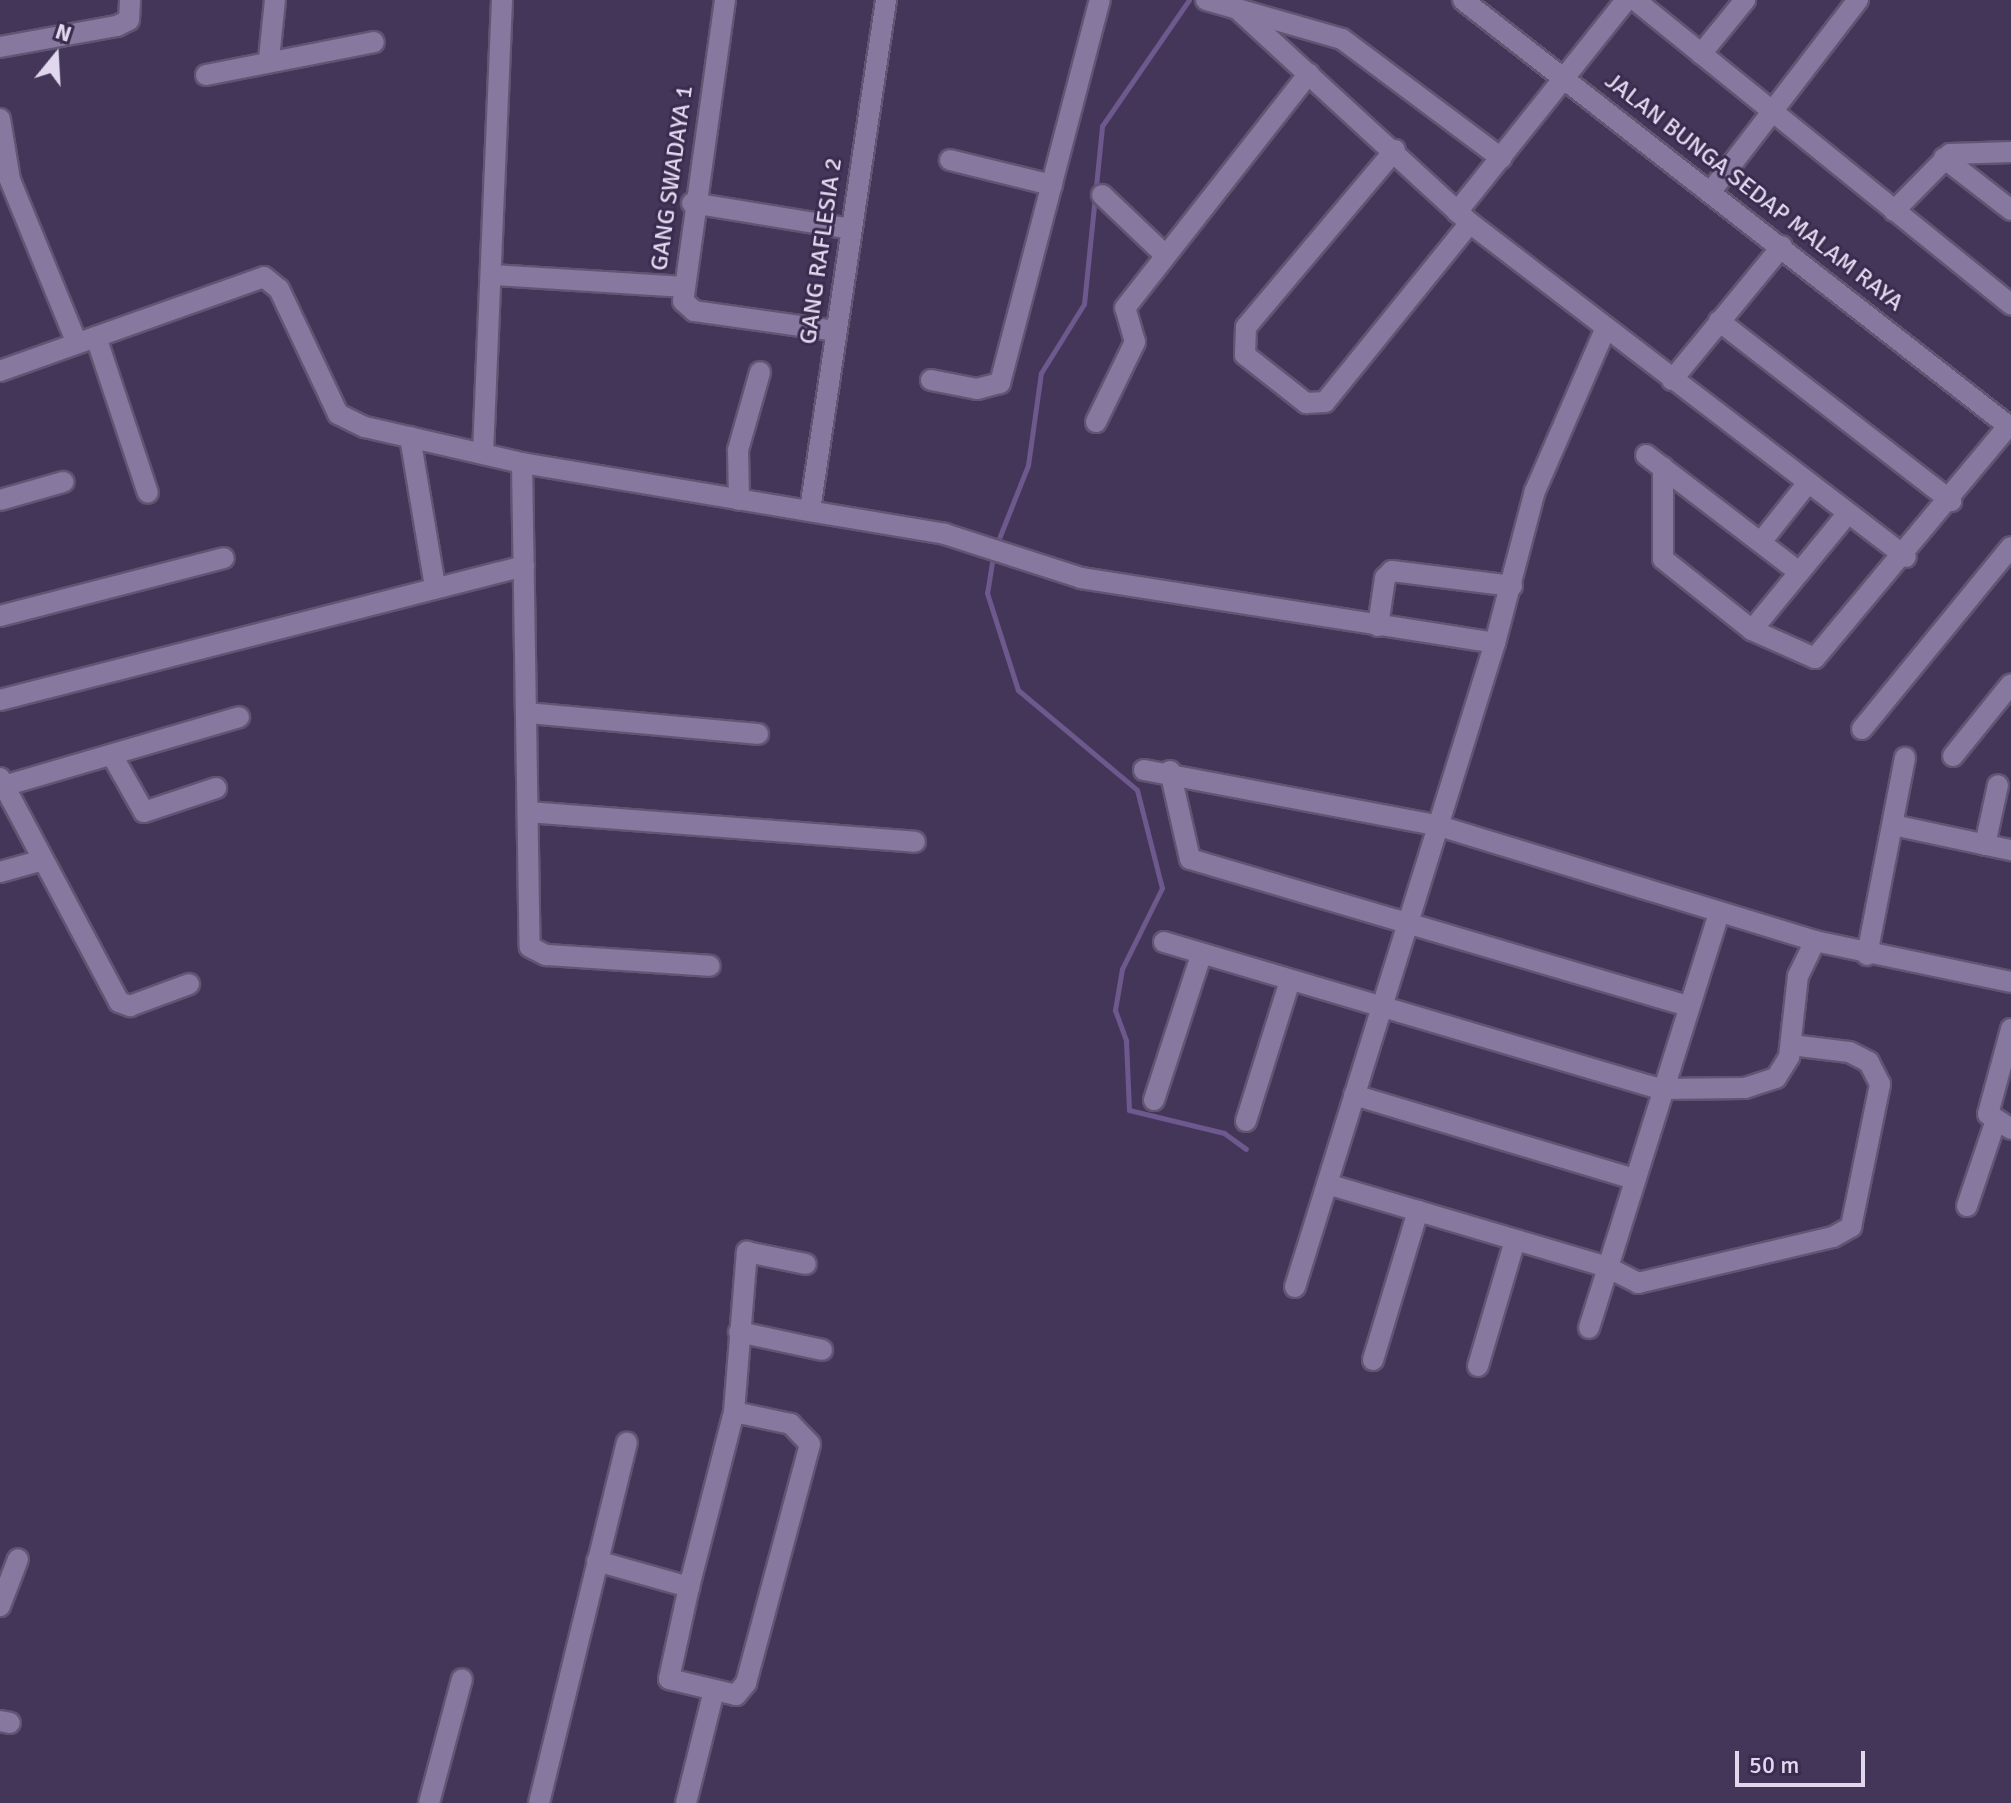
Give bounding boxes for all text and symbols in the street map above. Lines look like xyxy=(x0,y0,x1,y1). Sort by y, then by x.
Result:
north arrow xyxy=(16,16,96,96)
text: N xyxy=(52,17,75,48)
street label: JALAN BUNGA SEDAP MALAM RAYA xyxy=(1599,67,1909,317)
street label: GANG SWADAYA 1 xyxy=(645,84,699,272)
street label: GANG RAFLESIA 2 xyxy=(794,156,848,346)
scale bar xyxy=(1739,1735,1869,1785)
text: 50 m xyxy=(1749,1750,1799,1780)

